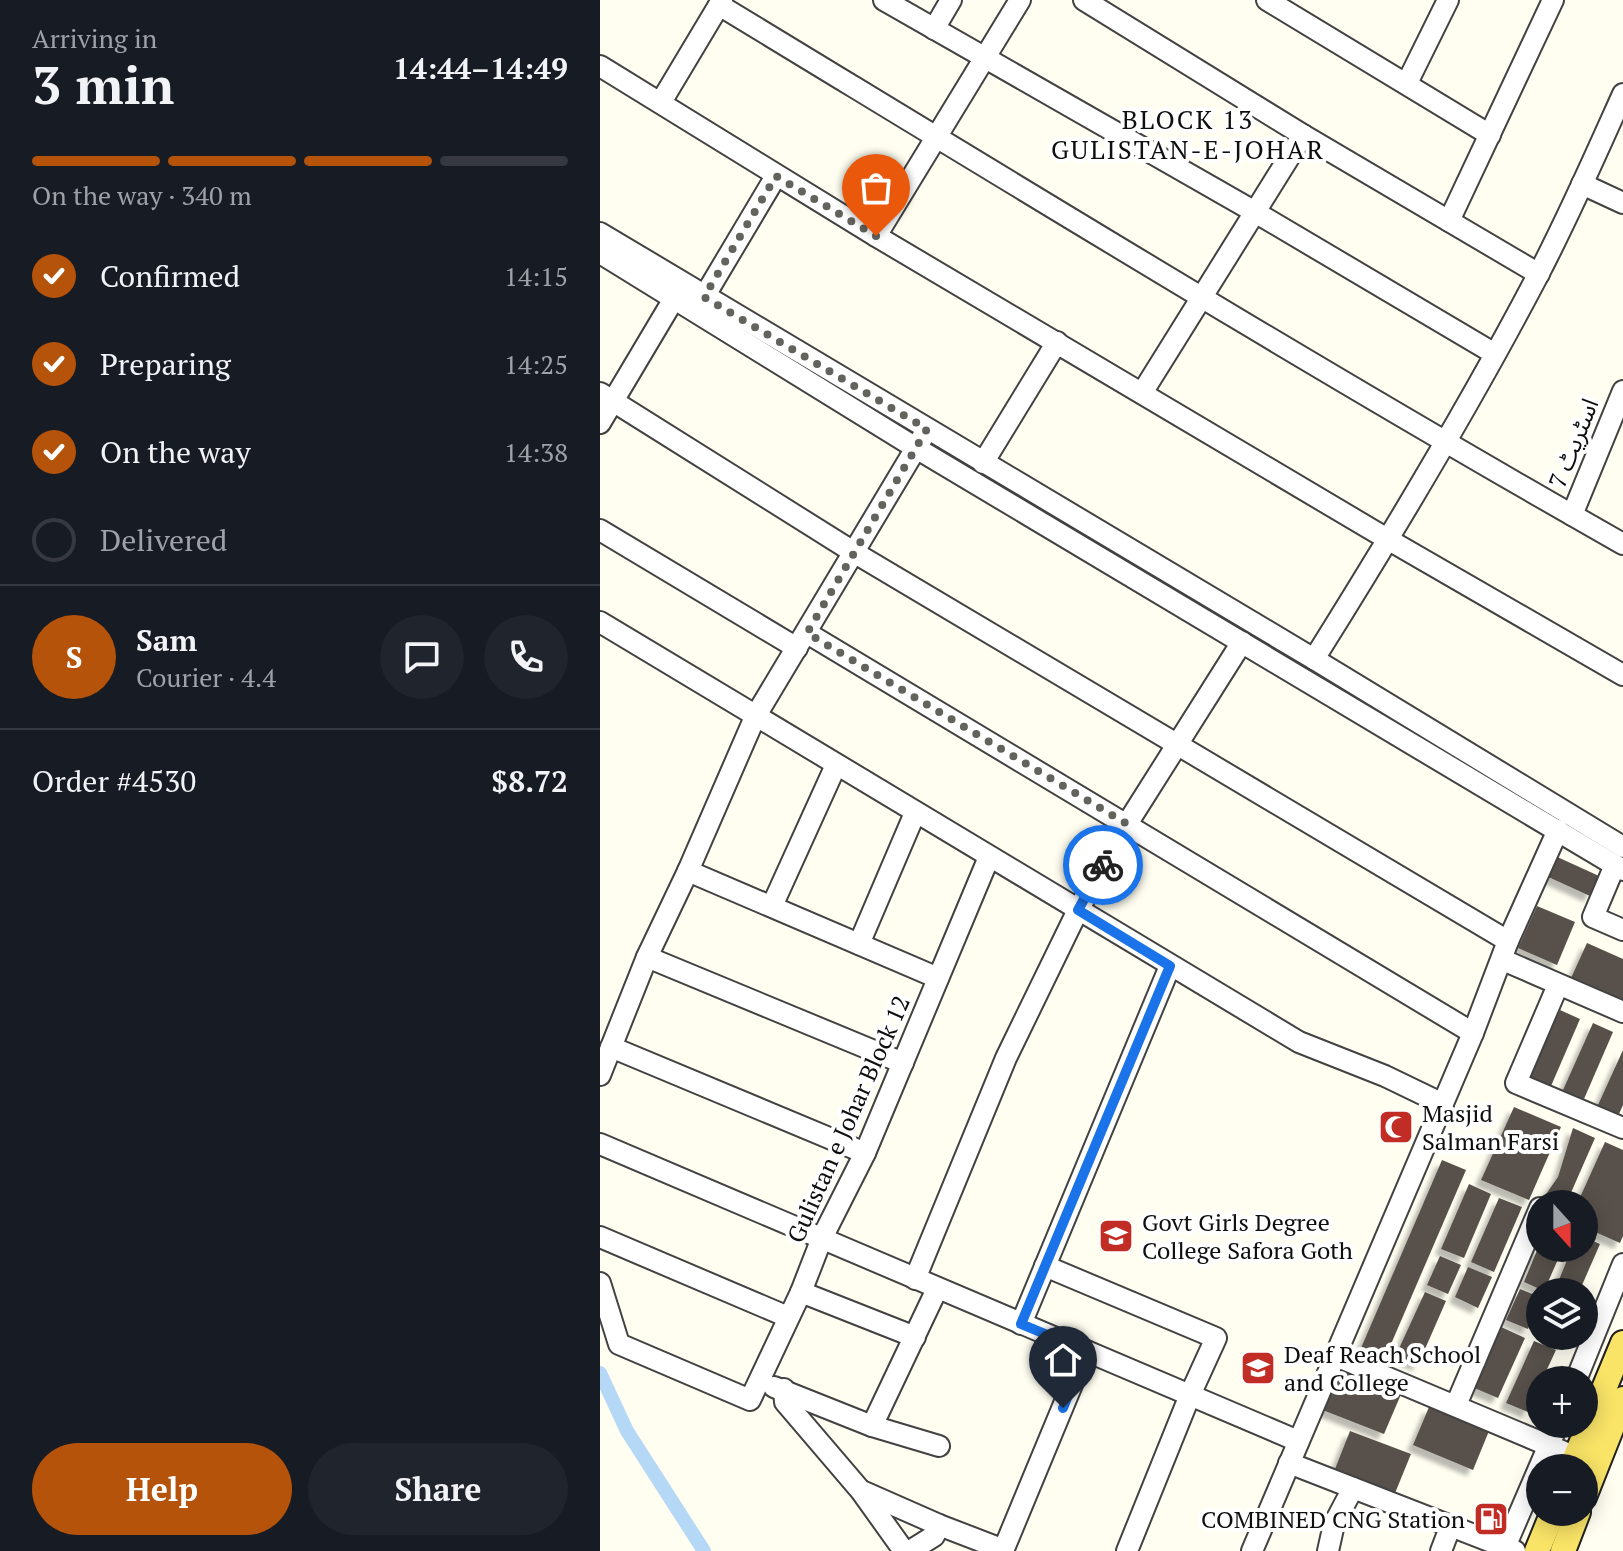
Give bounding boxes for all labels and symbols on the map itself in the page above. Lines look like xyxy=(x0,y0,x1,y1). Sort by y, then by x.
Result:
district label: BLOCK 13 GULISTAN-E-JOHAR xyxy=(1051,102,1325,166)
pin xyxy=(842,154,910,236)
street label: اسٹریٹ 7 xyxy=(1541,393,1605,493)
courier xyxy=(1063,825,1143,905)
street label: Gulistan e Johar Block 12 xyxy=(779,990,917,1248)
place label: Masjid Salman Farsi xyxy=(1422,1097,1559,1157)
mosque icon: Masjid Salman Farsi xyxy=(1377,1108,1415,1146)
north arrow xyxy=(1526,1190,1598,1262)
place label: Govt Girls Degree College Safora Goth xyxy=(1142,1206,1353,1266)
school or university icon: Govt Girls Degree College Safora Goth xyxy=(1097,1217,1135,1255)
pin xyxy=(1029,1326,1097,1408)
place label: Deaf Reach School and College xyxy=(1284,1338,1481,1398)
school or university icon: Deaf Reach School and College xyxy=(1239,1349,1277,1387)
fuel station icon: COMBINED CNG Station xyxy=(1472,1500,1510,1538)
place label: COMBINED CNG Station xyxy=(1201,1503,1465,1535)

